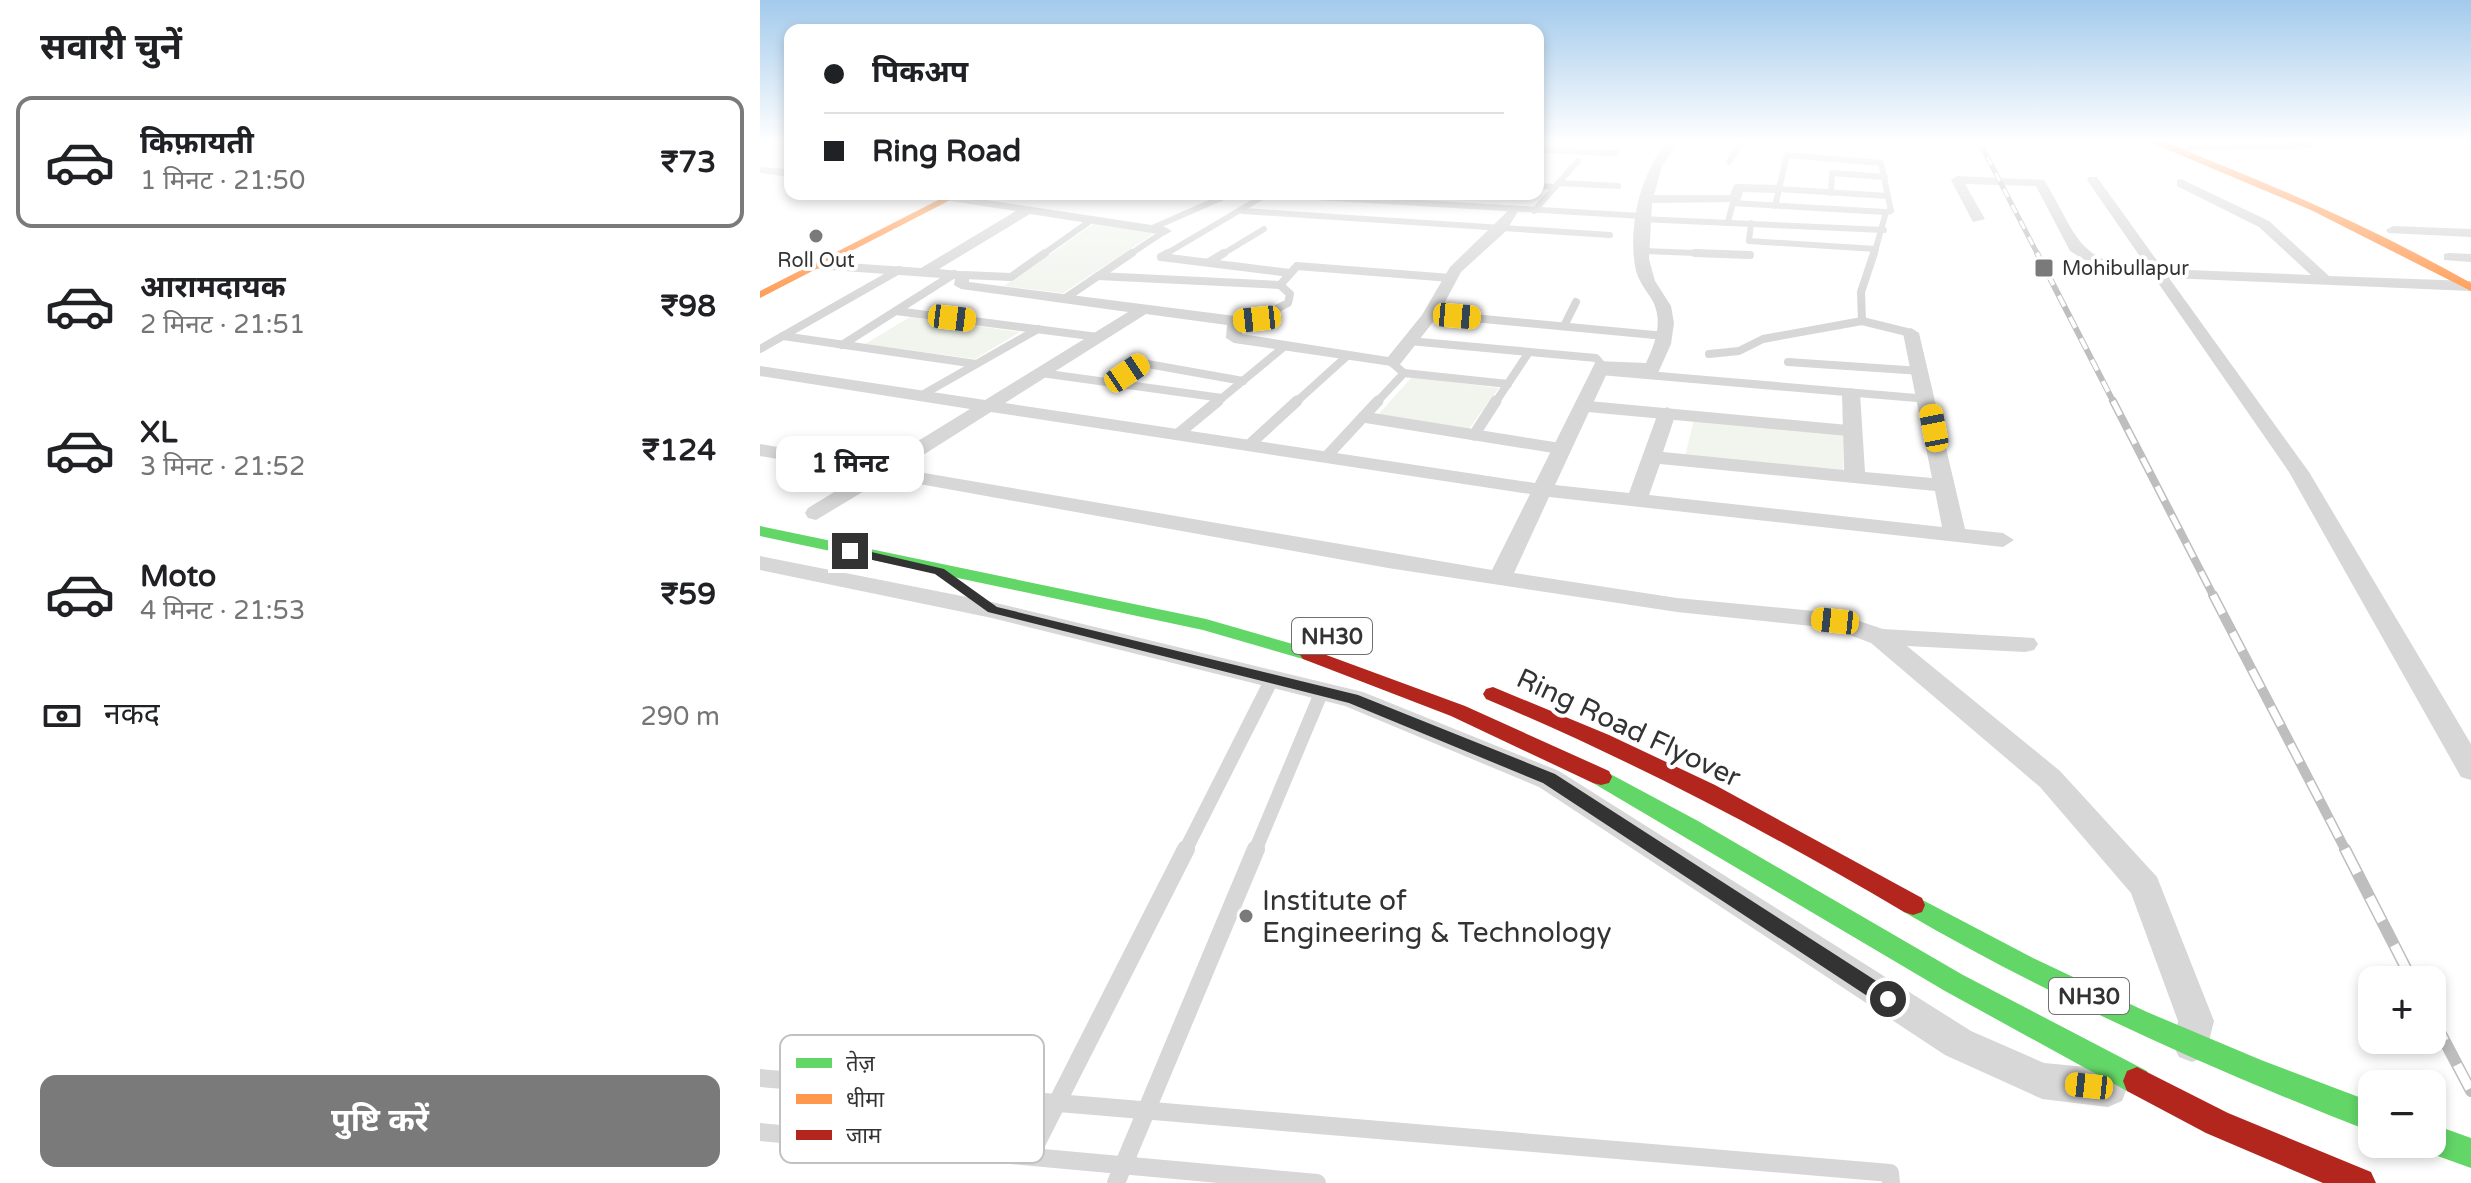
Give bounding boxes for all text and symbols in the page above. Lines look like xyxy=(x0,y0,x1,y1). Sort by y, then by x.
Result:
text: सवारी चुनें xyxy=(40,26,182,69)
text: पिकअप xyxy=(872,54,968,91)
text: किफ़ायती xyxy=(140,125,254,162)
icon: car xyxy=(44,126,116,198)
text: Ring Road xyxy=(872,133,1021,170)
text: ₹73 xyxy=(661,144,716,181)
text: 1 मिनट · 21:50 xyxy=(140,165,305,196)
marker: Roll Out xyxy=(807,227,825,245)
place label: Roll Out xyxy=(777,249,855,273)
marker: Mohibullapur xyxy=(2033,257,2055,279)
place label: Mohibullapur xyxy=(2062,257,2189,281)
text: आरामदायक xyxy=(140,269,286,306)
icon: car xyxy=(44,270,116,342)
text: ₹98 xyxy=(661,288,716,325)
car xyxy=(1432,302,1482,330)
car xyxy=(927,303,977,333)
car xyxy=(1232,305,1282,333)
text: 2 मिनट · 21:51 xyxy=(140,309,305,340)
car xyxy=(1100,350,1154,396)
car xyxy=(1918,402,1950,454)
icon: car xyxy=(44,414,116,486)
text: XL xyxy=(140,414,177,451)
text: ₹124 xyxy=(642,432,716,469)
callout: 1 मिनट xyxy=(776,435,924,491)
text: 1 मिनट xyxy=(811,448,889,479)
text: 3 मिनट · 21:52 xyxy=(140,451,305,482)
route end xyxy=(832,533,868,569)
icon: car xyxy=(44,558,116,630)
text: Moto xyxy=(140,558,216,595)
text: ₹59 xyxy=(661,576,716,613)
text: 4 मिनट · 21:53 xyxy=(140,595,305,626)
car xyxy=(1810,607,1860,635)
road number: NH30 xyxy=(1292,618,1372,654)
street label: Ring Road Flyover xyxy=(1511,661,1746,795)
icon: cash xyxy=(40,694,84,738)
text: नकद xyxy=(104,696,160,733)
text: 290 m xyxy=(640,701,720,732)
place label: Institute of Engineering & Technology xyxy=(1262,884,1611,950)
marker: Institute of Engineering & Technology xyxy=(1237,907,1255,925)
map controls xyxy=(2358,966,2446,1158)
button: + xyxy=(2358,966,2446,1054)
road number: NH30 xyxy=(2049,978,2129,1014)
route start xyxy=(1870,981,1906,1017)
legend xyxy=(780,1035,1044,1163)
text: तेज़ xyxy=(846,1050,876,1077)
button: − xyxy=(2358,1070,2446,1158)
car xyxy=(2064,1072,2114,1100)
button: पुष्टि करें xyxy=(40,1075,720,1167)
text: धीमा xyxy=(846,1087,884,1113)
text: जाम xyxy=(846,1123,882,1149)

